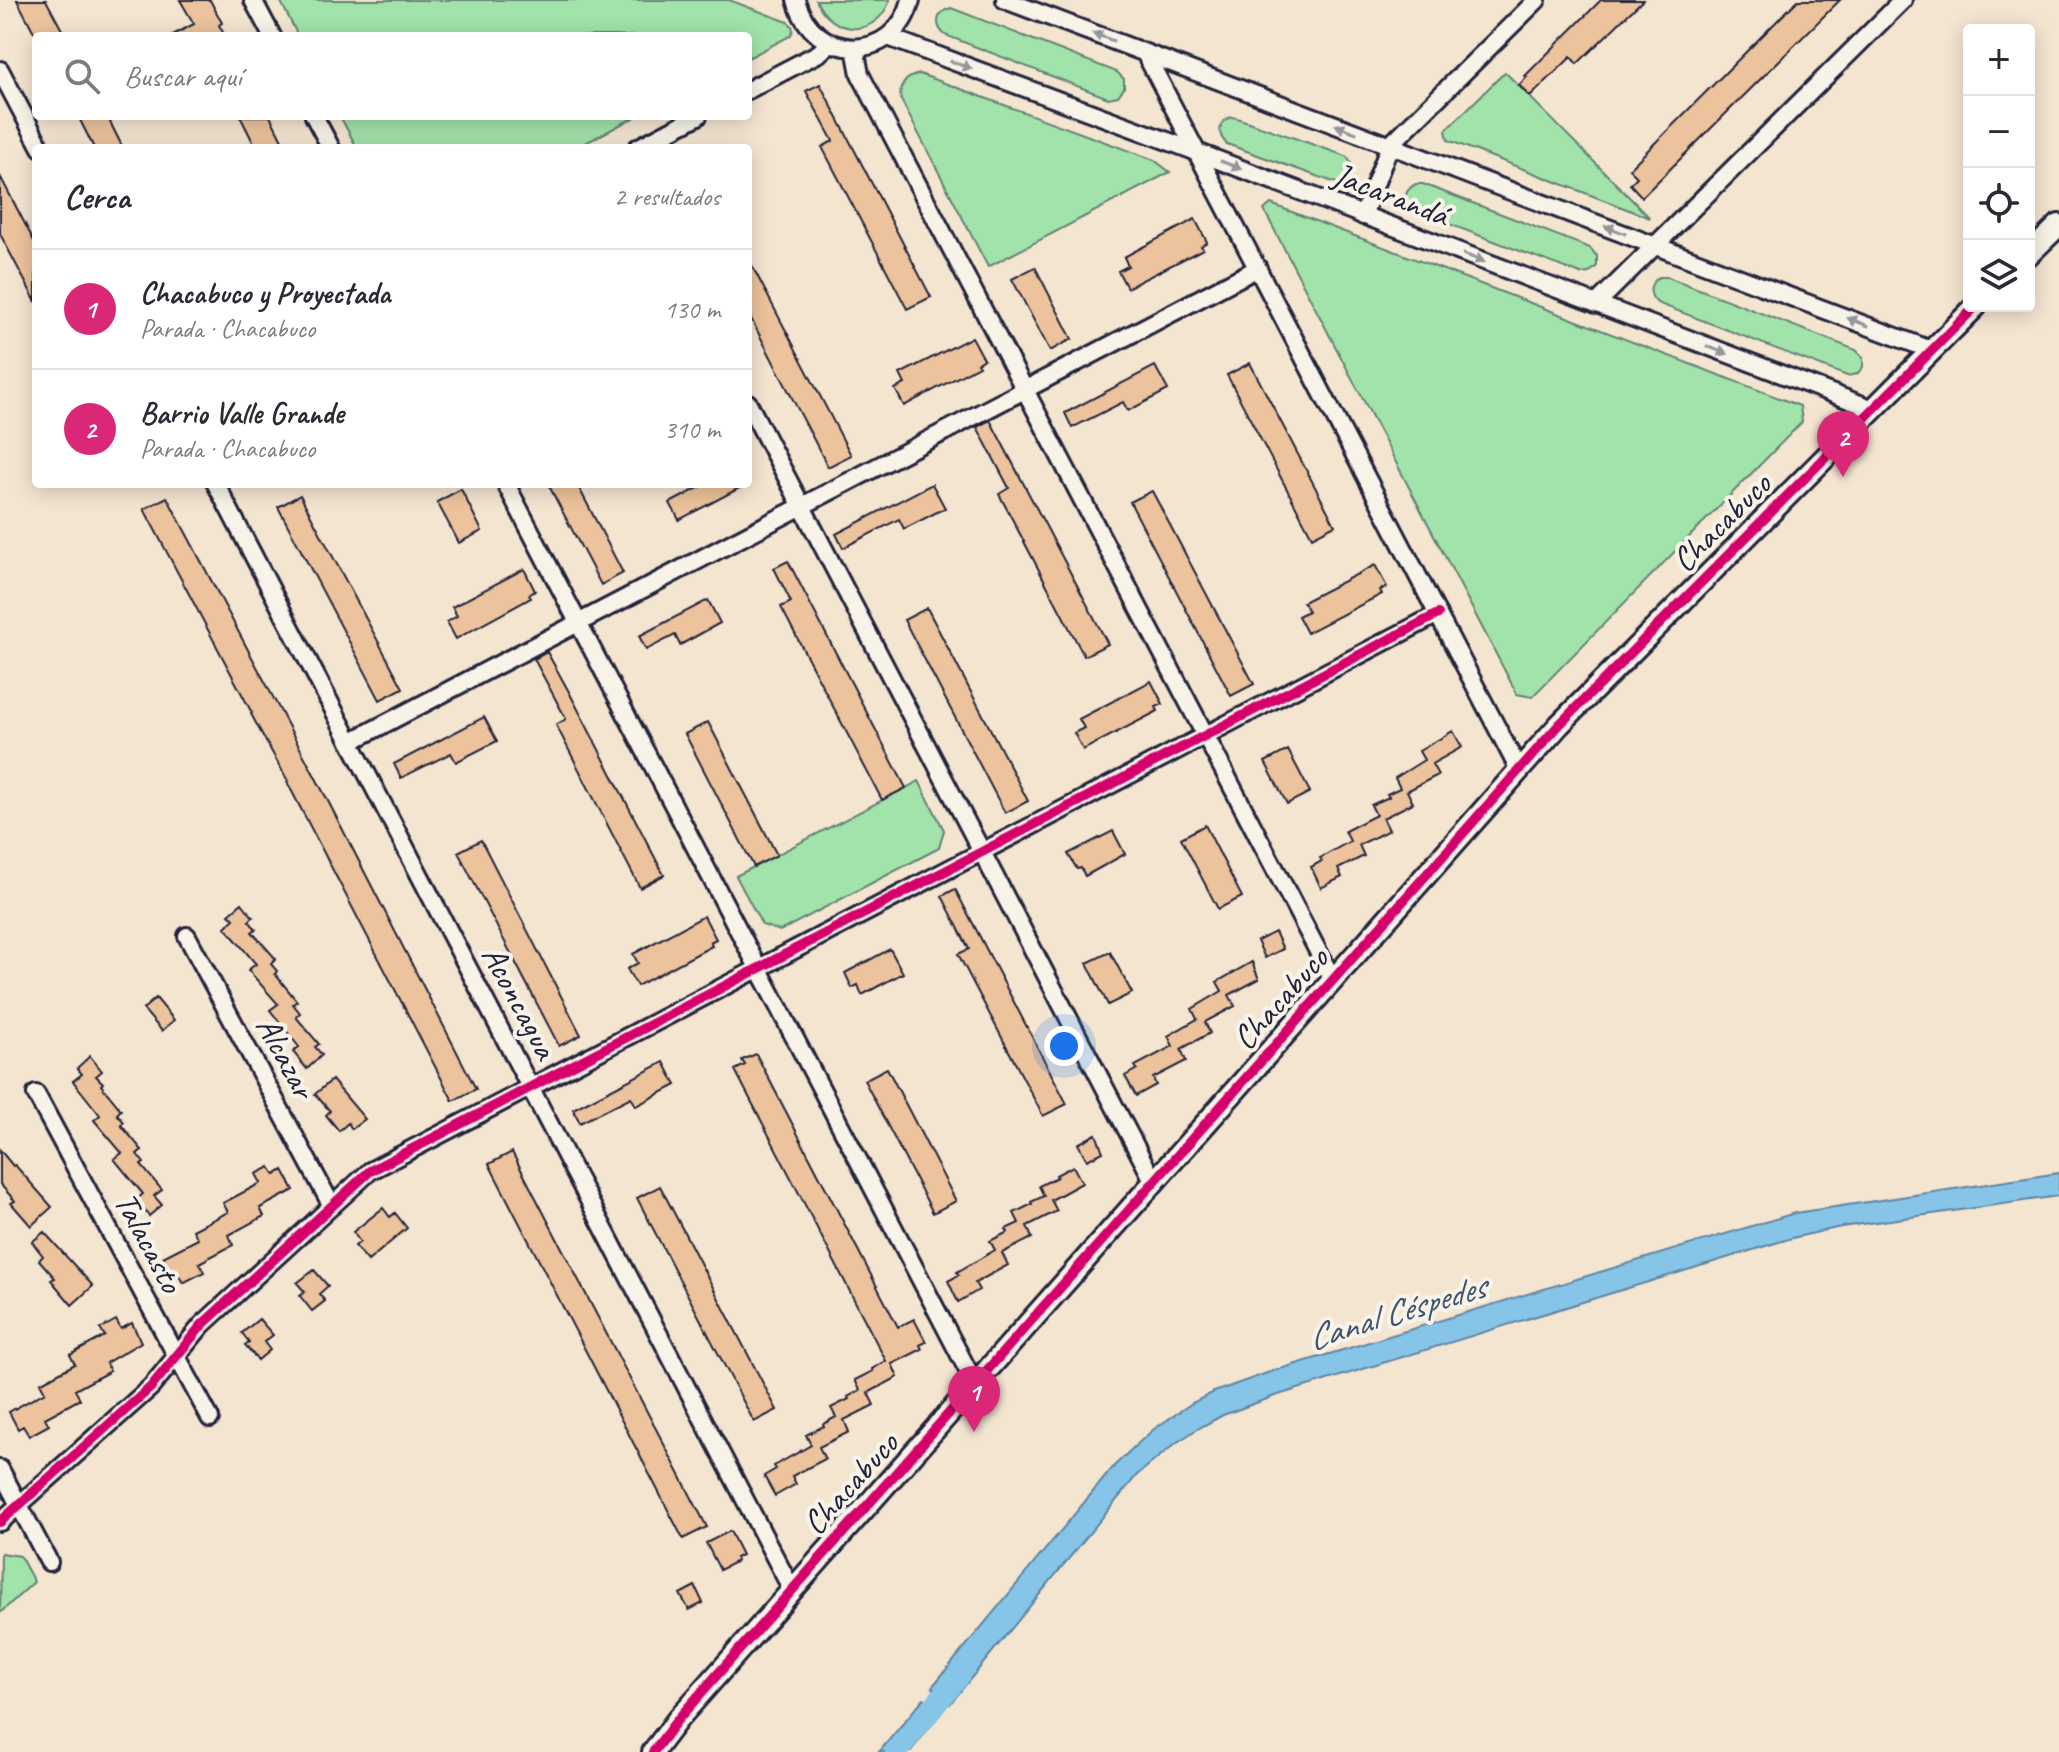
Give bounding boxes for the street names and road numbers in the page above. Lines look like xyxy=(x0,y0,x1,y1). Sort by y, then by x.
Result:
street label: Jacarandá xyxy=(1325,152,1458,237)
street label: Chacabuco xyxy=(1662,462,1781,581)
street label: Chacabuco xyxy=(1223,936,1339,1058)
street label: Aconcagua xyxy=(472,938,569,1068)
street label: Alcazar xyxy=(247,1009,327,1108)
street label: Talacasto xyxy=(105,1184,194,1301)
street label: Chacabuco xyxy=(793,1421,909,1543)

